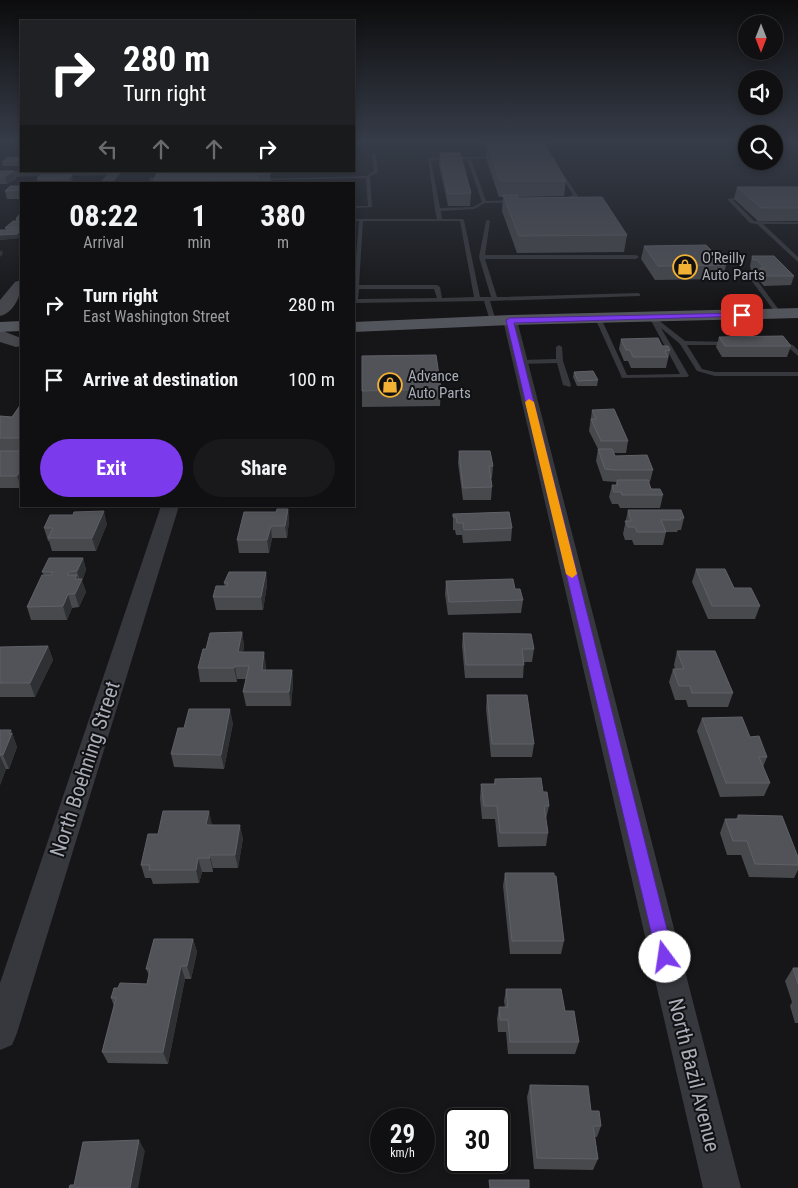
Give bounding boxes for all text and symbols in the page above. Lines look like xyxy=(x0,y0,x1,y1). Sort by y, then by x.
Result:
north arrow xyxy=(738,15,782,60)
map controls xyxy=(738,15,783,170)
text: 280 m xyxy=(123,39,210,80)
icon: right xyxy=(40,40,105,105)
button: sound xyxy=(738,70,783,115)
text: Turn right xyxy=(123,81,206,106)
button: search xyxy=(738,125,783,170)
icon: left xyxy=(94,135,122,163)
icon: ahead xyxy=(147,135,175,163)
icon: ahead xyxy=(200,135,228,163)
icon: right xyxy=(253,135,281,163)
text: 08:22 xyxy=(69,198,138,233)
text: 1 xyxy=(192,198,207,233)
text: 380 xyxy=(260,198,306,233)
text: Arrival xyxy=(83,233,124,252)
text: min xyxy=(187,233,211,252)
text: m xyxy=(277,233,289,252)
place label: O'Reilly Auto Parts xyxy=(702,249,765,284)
shop icon: O'Reilly Auto Parts xyxy=(672,254,698,280)
text: Turn right xyxy=(83,284,158,307)
icon: right xyxy=(40,291,68,319)
text: 280 m xyxy=(288,293,335,316)
pin xyxy=(721,294,763,336)
icon: arrive xyxy=(728,301,756,329)
text: East Washington Street xyxy=(83,307,230,326)
icon: arrive xyxy=(40,366,68,394)
place label: Advance Auto Parts xyxy=(408,367,471,402)
text: Arrive at destination xyxy=(83,368,238,391)
text: 100 m xyxy=(288,368,335,391)
shop icon: Advance Auto Parts xyxy=(377,372,403,398)
button: Exit xyxy=(40,439,183,497)
button: Share xyxy=(193,439,335,497)
street label: North Boehning Street xyxy=(45,678,125,860)
position arrow xyxy=(638,930,690,982)
street label: North Bazil Avenue xyxy=(663,996,725,1154)
speed limit sign: 30 xyxy=(445,1108,510,1173)
text: 29 xyxy=(390,1120,415,1149)
text: km/h xyxy=(390,1146,415,1160)

